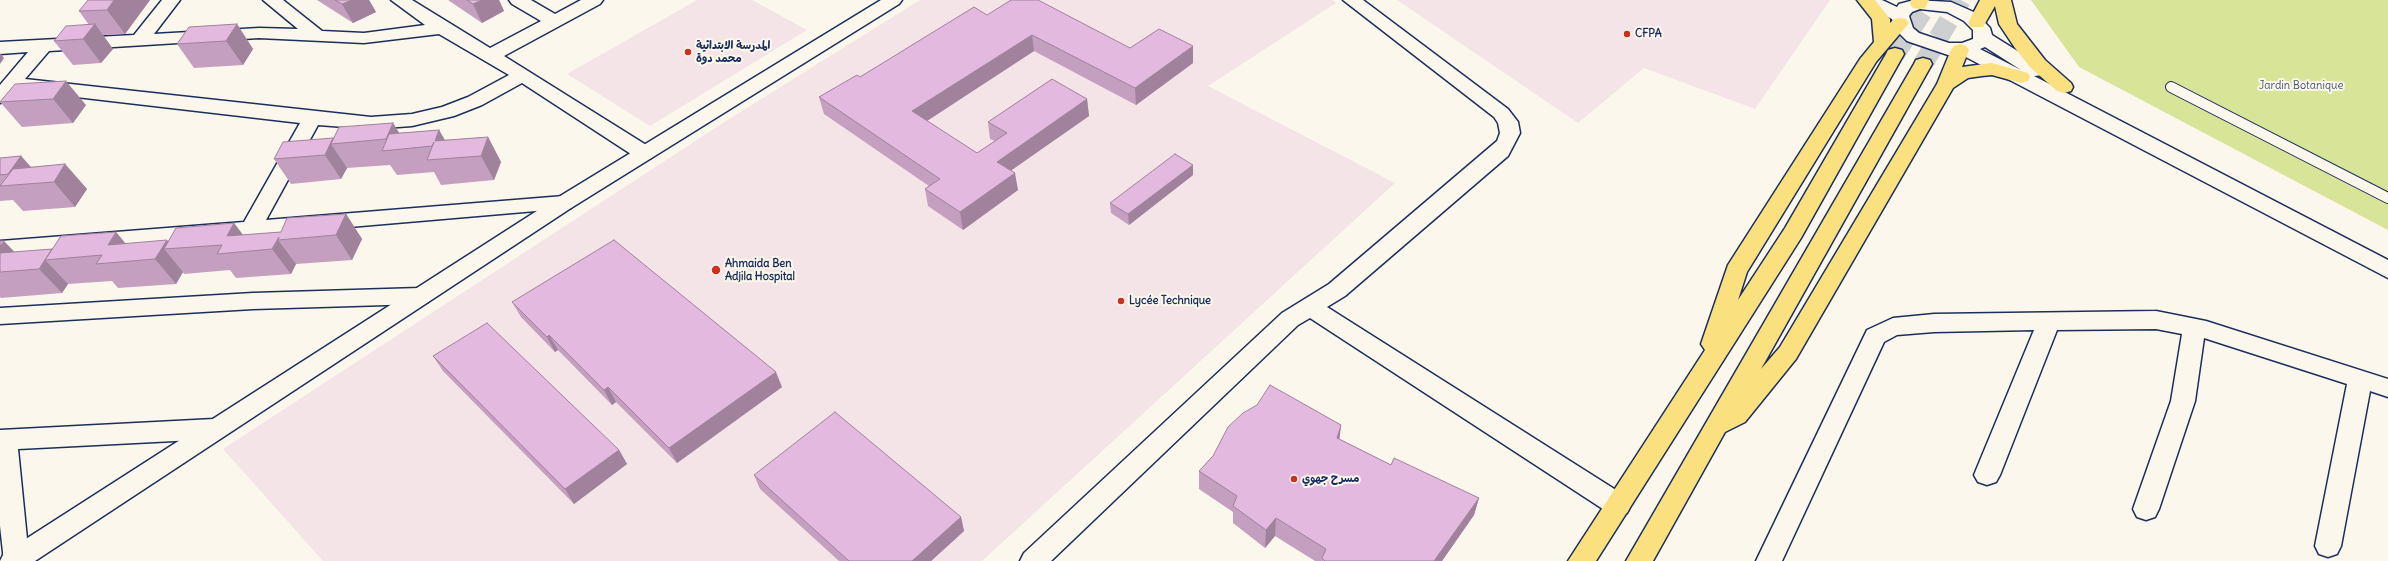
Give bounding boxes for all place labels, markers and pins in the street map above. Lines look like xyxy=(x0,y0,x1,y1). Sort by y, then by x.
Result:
place label: CFPA xyxy=(1635,27,1662,41)
marker: CFPA xyxy=(1622,29,1632,39)
place label: المدرسة الابتدائية محمد دوة xyxy=(696,39,770,65)
marker: المدرسة الابتدائية محمد دوة xyxy=(683,47,693,57)
place label: Ahmaida Ben Adjila Hospital xyxy=(725,257,795,283)
marker: Ahmaida Ben Adjila Hospital xyxy=(710,264,722,276)
place label: Lycée Technique xyxy=(1129,294,1211,308)
marker: Lycée Technique xyxy=(1116,296,1126,306)
place label: مسرح جهوي xyxy=(1302,472,1359,486)
marker: مسرح جهوي xyxy=(1289,474,1299,484)

